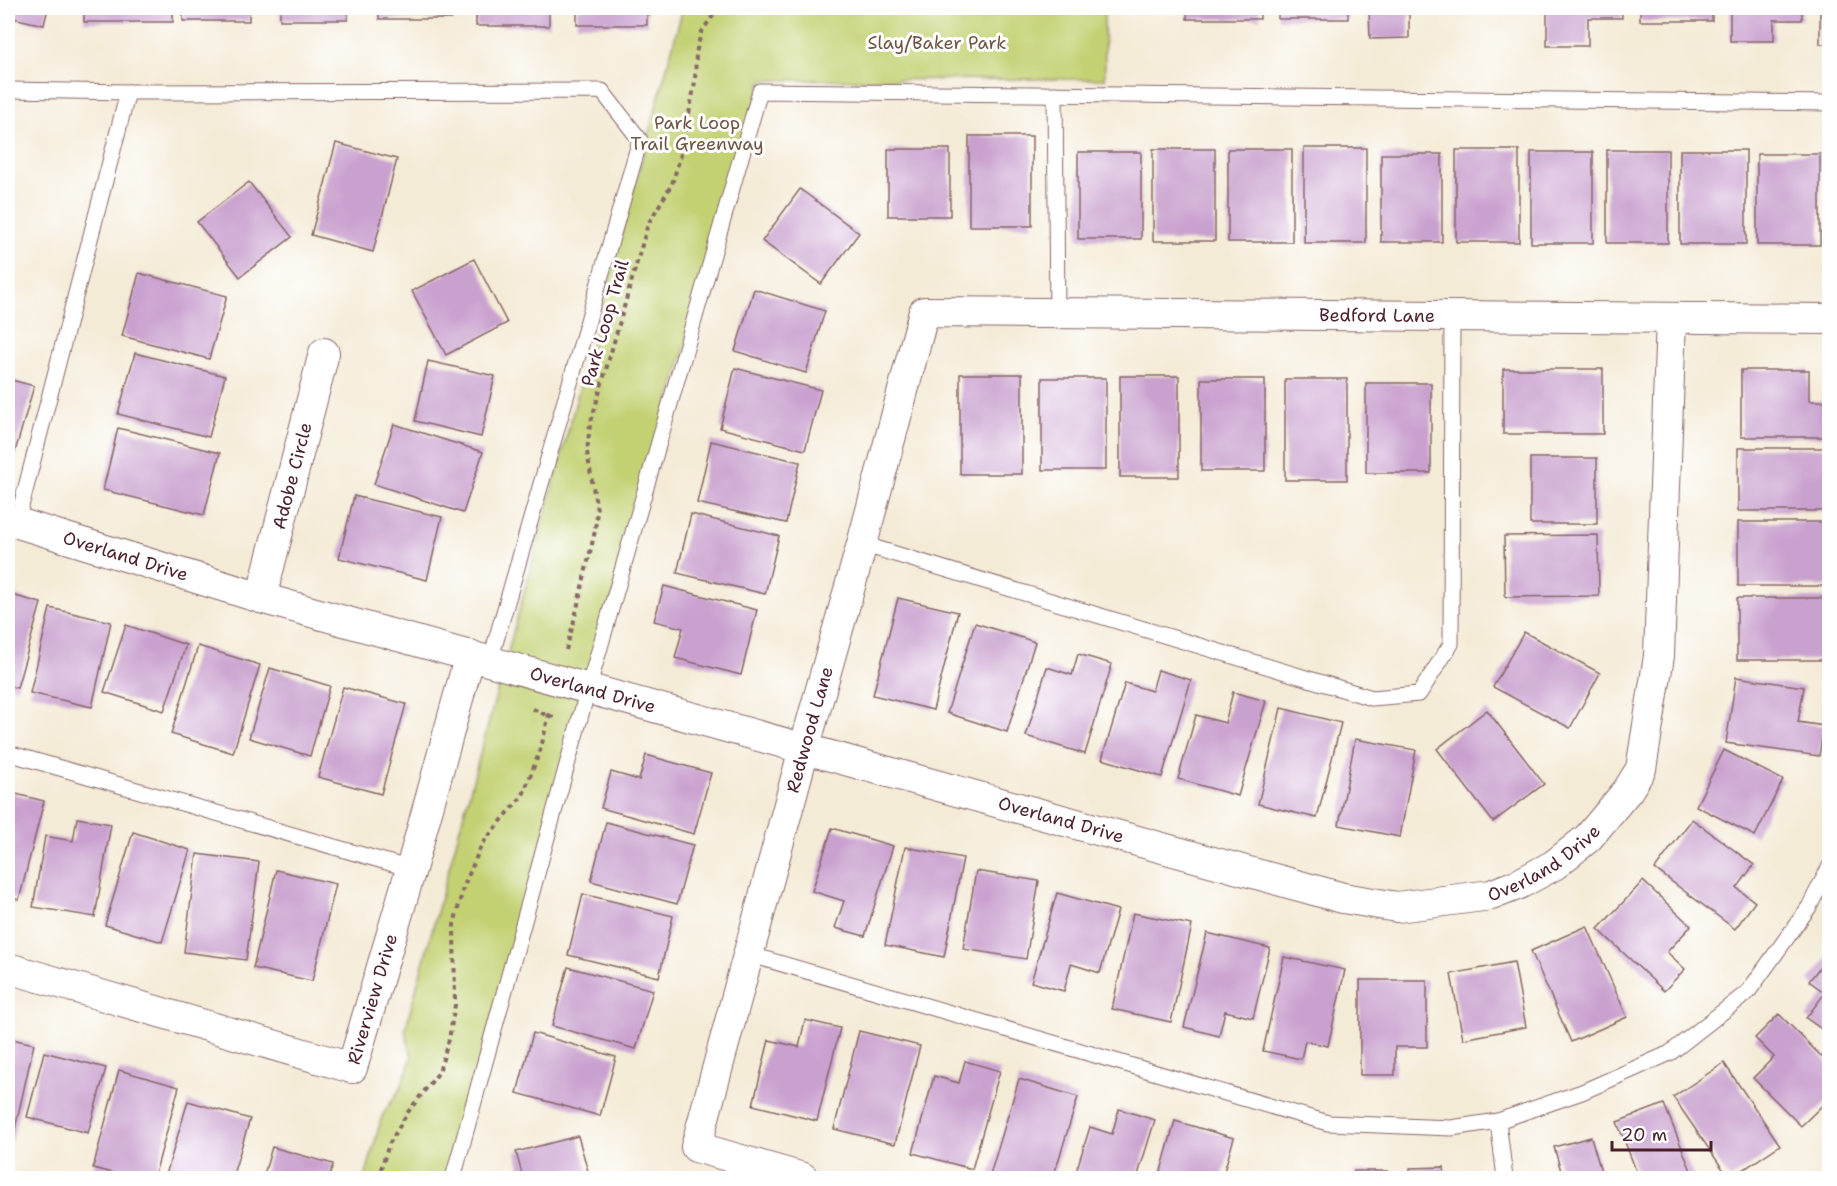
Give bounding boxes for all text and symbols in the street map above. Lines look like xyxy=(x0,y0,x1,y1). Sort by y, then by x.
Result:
park label: Slay/Baker Park xyxy=(867,31,1007,55)
park label: Park Loop Trail Greenway xyxy=(630,111,764,156)
street label: Park Loop Trail xyxy=(575,256,635,389)
street label: Bedford Lane xyxy=(1319,303,1435,328)
street label: Adobe Circle xyxy=(267,420,318,532)
street label: Overland Drive xyxy=(60,526,191,587)
street label: Overland Drive xyxy=(527,661,658,719)
street label: Redwood Lane xyxy=(781,664,839,795)
street label: Overland Drive xyxy=(995,791,1127,849)
street label: Overland Drive xyxy=(1484,820,1606,907)
street label: Riverview Drive xyxy=(342,931,403,1067)
scale bar xyxy=(1612,1114,1711,1152)
text: 20 m xyxy=(1621,1123,1667,1147)

